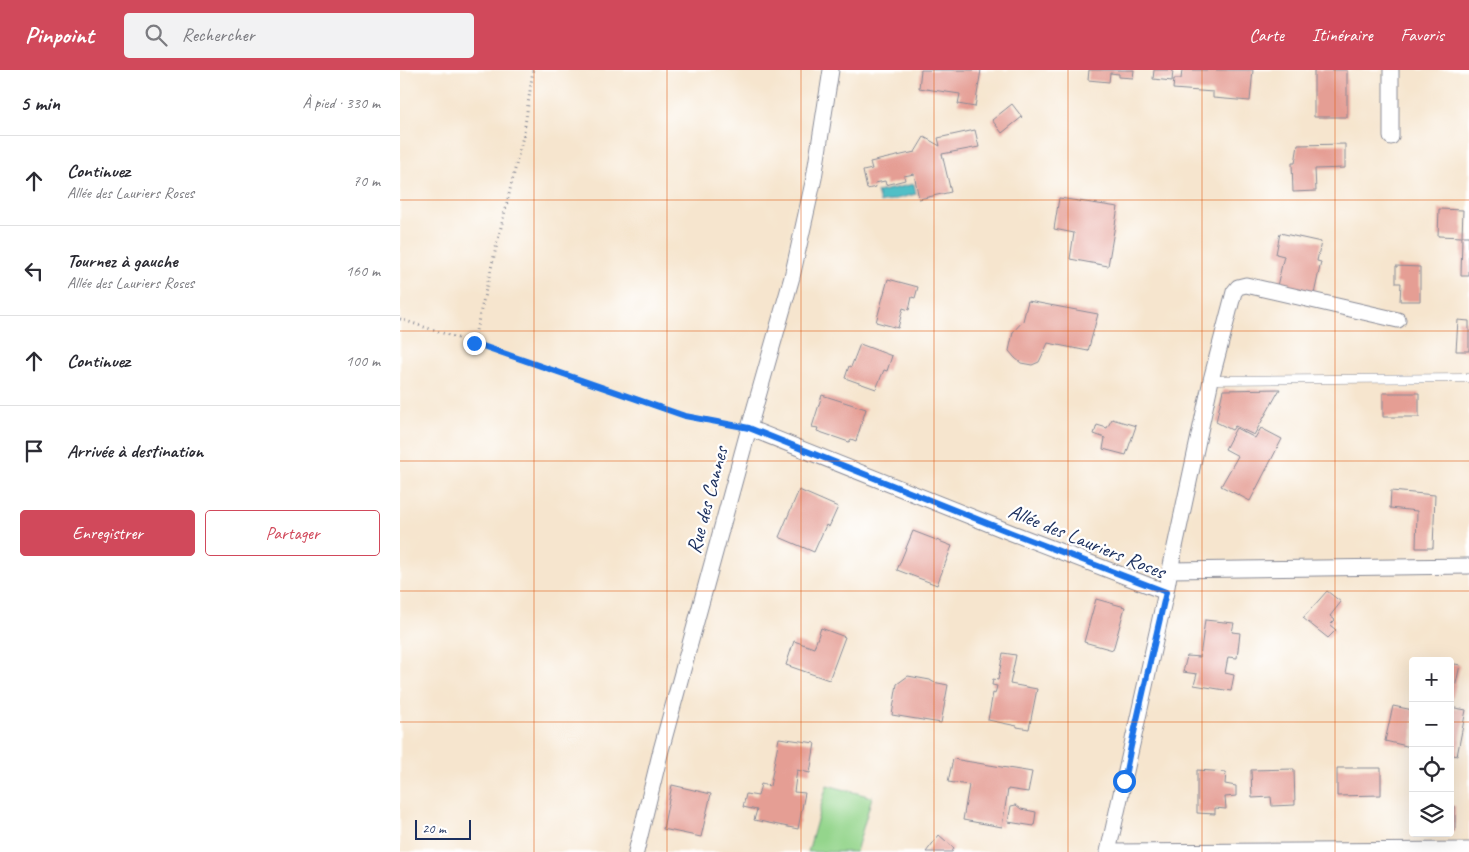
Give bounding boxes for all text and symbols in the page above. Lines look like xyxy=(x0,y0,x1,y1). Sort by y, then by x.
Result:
search box xyxy=(124,13,474,58)
text: Pinpoint xyxy=(25,20,94,50)
icon: search xyxy=(142,21,170,49)
text: Rechercher xyxy=(182,23,255,47)
text: Carte xyxy=(1249,24,1284,46)
text: Itinéraire xyxy=(1312,24,1373,46)
text: Favoris xyxy=(1401,24,1444,46)
text: 5 min xyxy=(20,90,60,116)
text: À pied · 330 m xyxy=(302,93,380,113)
text: Continuez xyxy=(67,159,130,183)
icon: ahead xyxy=(20,167,48,195)
text: 70 m xyxy=(353,171,380,191)
text: Allée des Lauriers Roses xyxy=(67,183,194,203)
text: Tournez à gauche xyxy=(67,249,178,273)
icon: left xyxy=(20,257,48,285)
text: 160 m xyxy=(346,261,380,281)
text: Allée des Lauriers Roses xyxy=(67,273,194,293)
route end xyxy=(463,332,486,355)
icon: ahead xyxy=(20,347,48,375)
text: Continuez xyxy=(67,349,130,373)
text: 100 m xyxy=(346,351,380,371)
icon: arrive xyxy=(20,437,48,465)
text: Arrivée à destination xyxy=(67,439,203,463)
street label: Rue des Cannes xyxy=(680,442,734,556)
street label: Allée des Lauriers Roses xyxy=(1005,498,1171,585)
button: Enregistrer xyxy=(20,510,195,556)
button: Partager xyxy=(205,510,380,556)
map controls xyxy=(1409,657,1454,837)
button: + xyxy=(1409,657,1454,702)
button: − xyxy=(1409,702,1454,747)
button: locate xyxy=(1409,747,1454,792)
route start xyxy=(1113,770,1136,793)
button: layers xyxy=(1409,792,1454,837)
scale bar xyxy=(415,817,471,840)
text: 20 m xyxy=(422,820,446,837)

